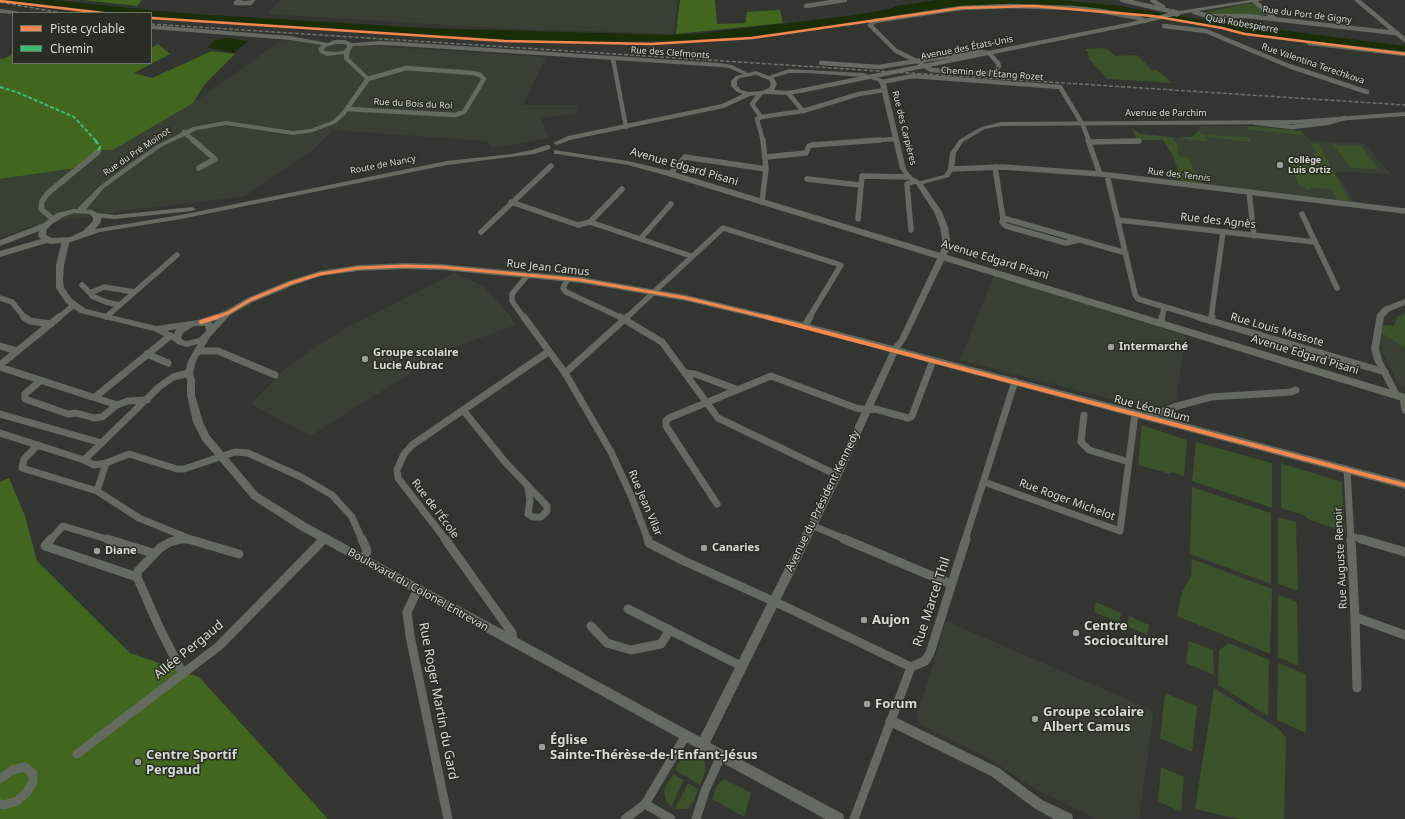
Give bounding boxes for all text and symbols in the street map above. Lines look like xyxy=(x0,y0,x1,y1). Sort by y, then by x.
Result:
street label: Rue du Port de Gigny xyxy=(1262,4,1352,26)
legend xyxy=(12,12,152,64)
street label: Quai Robespierre xyxy=(1205,12,1279,36)
text: Piste cyclable xyxy=(50,20,125,37)
street label: Avenue des États-Unis xyxy=(920,34,1014,62)
text: Chemin xyxy=(50,40,94,57)
street label: Rue Valentina Terechkova xyxy=(1260,41,1366,87)
street label: Rue des Clefmonts xyxy=(630,45,710,61)
street label: Chemin de l'Étang Rozet xyxy=(940,65,1044,83)
street label: Rue des Carpières xyxy=(890,90,918,166)
street label: Rue du Bois du Roi xyxy=(373,97,453,111)
street label: Avenue de Parchim xyxy=(1125,108,1207,118)
street label: Rue du Pré Moinot xyxy=(101,126,173,178)
street label: Avenue Edgard Pisani xyxy=(628,145,740,189)
street label: Route de Nancy xyxy=(349,153,417,177)
place label: Collège Luis Ortiz xyxy=(1288,155,1331,176)
marker: Collège Luis Ortiz xyxy=(1275,160,1285,170)
street label: Rue des Tennis xyxy=(1147,166,1211,184)
street label: Rue des Agnès xyxy=(1180,210,1256,232)
street label: Avenue Edgard Pisani xyxy=(940,237,1050,283)
street label: Rue Jean Camus xyxy=(506,257,590,279)
street label: Rue Louis Massote xyxy=(1229,310,1325,350)
street label: Avenue Edgard Pisani xyxy=(1250,332,1360,378)
place label: Intermarché xyxy=(1119,340,1188,354)
marker: Intermarché xyxy=(1106,342,1116,352)
place label: Groupe scolaire Lucie Aubrac xyxy=(373,346,459,372)
marker: Groupe scolaire Lucie Aubrac xyxy=(360,354,370,364)
street label: Rue Léon Blum xyxy=(1113,393,1191,425)
street label: Avenue du Président Kennedy xyxy=(783,428,863,574)
street label: Rue Jean Vilar xyxy=(625,468,665,538)
street label: Rue de l'École xyxy=(408,477,462,541)
street label: Rue Roger Michelot xyxy=(1017,477,1117,523)
street label: Rue Auguste Renoir xyxy=(1332,507,1350,609)
place label: Canaries xyxy=(712,541,760,555)
marker: Canaries xyxy=(699,543,709,553)
place label: Diane xyxy=(105,544,137,558)
marker: Diane xyxy=(92,546,102,556)
street label: Boulevard du Colonel Entrevan xyxy=(345,546,491,634)
street label: Rue Marcel Thil xyxy=(910,555,954,649)
place label: Aujon xyxy=(872,612,910,628)
marker: Aujon xyxy=(859,615,869,625)
street label: Allée Pergaud xyxy=(151,617,227,683)
place label: Centre Socioculturel xyxy=(1084,618,1168,649)
street label: Rue Roger Martin du Gard xyxy=(415,621,461,781)
marker: Centre Socioculturel xyxy=(1071,628,1081,638)
place label: Forum xyxy=(875,696,917,712)
marker: Forum xyxy=(862,699,872,709)
place label: Groupe scolaire Albert Camus xyxy=(1043,704,1144,735)
marker: Groupe scolaire Albert Camus xyxy=(1030,714,1040,724)
place label: Église Sainte-Thérèse-de-l'Enfant-Jésus xyxy=(550,732,758,763)
marker: Église Sainte-Thérèse-de-l'Enfant-Jésus xyxy=(537,742,547,752)
place label: Centre Sportif Pergaud xyxy=(146,747,237,778)
marker: Centre Sportif Pergaud xyxy=(133,757,143,767)

